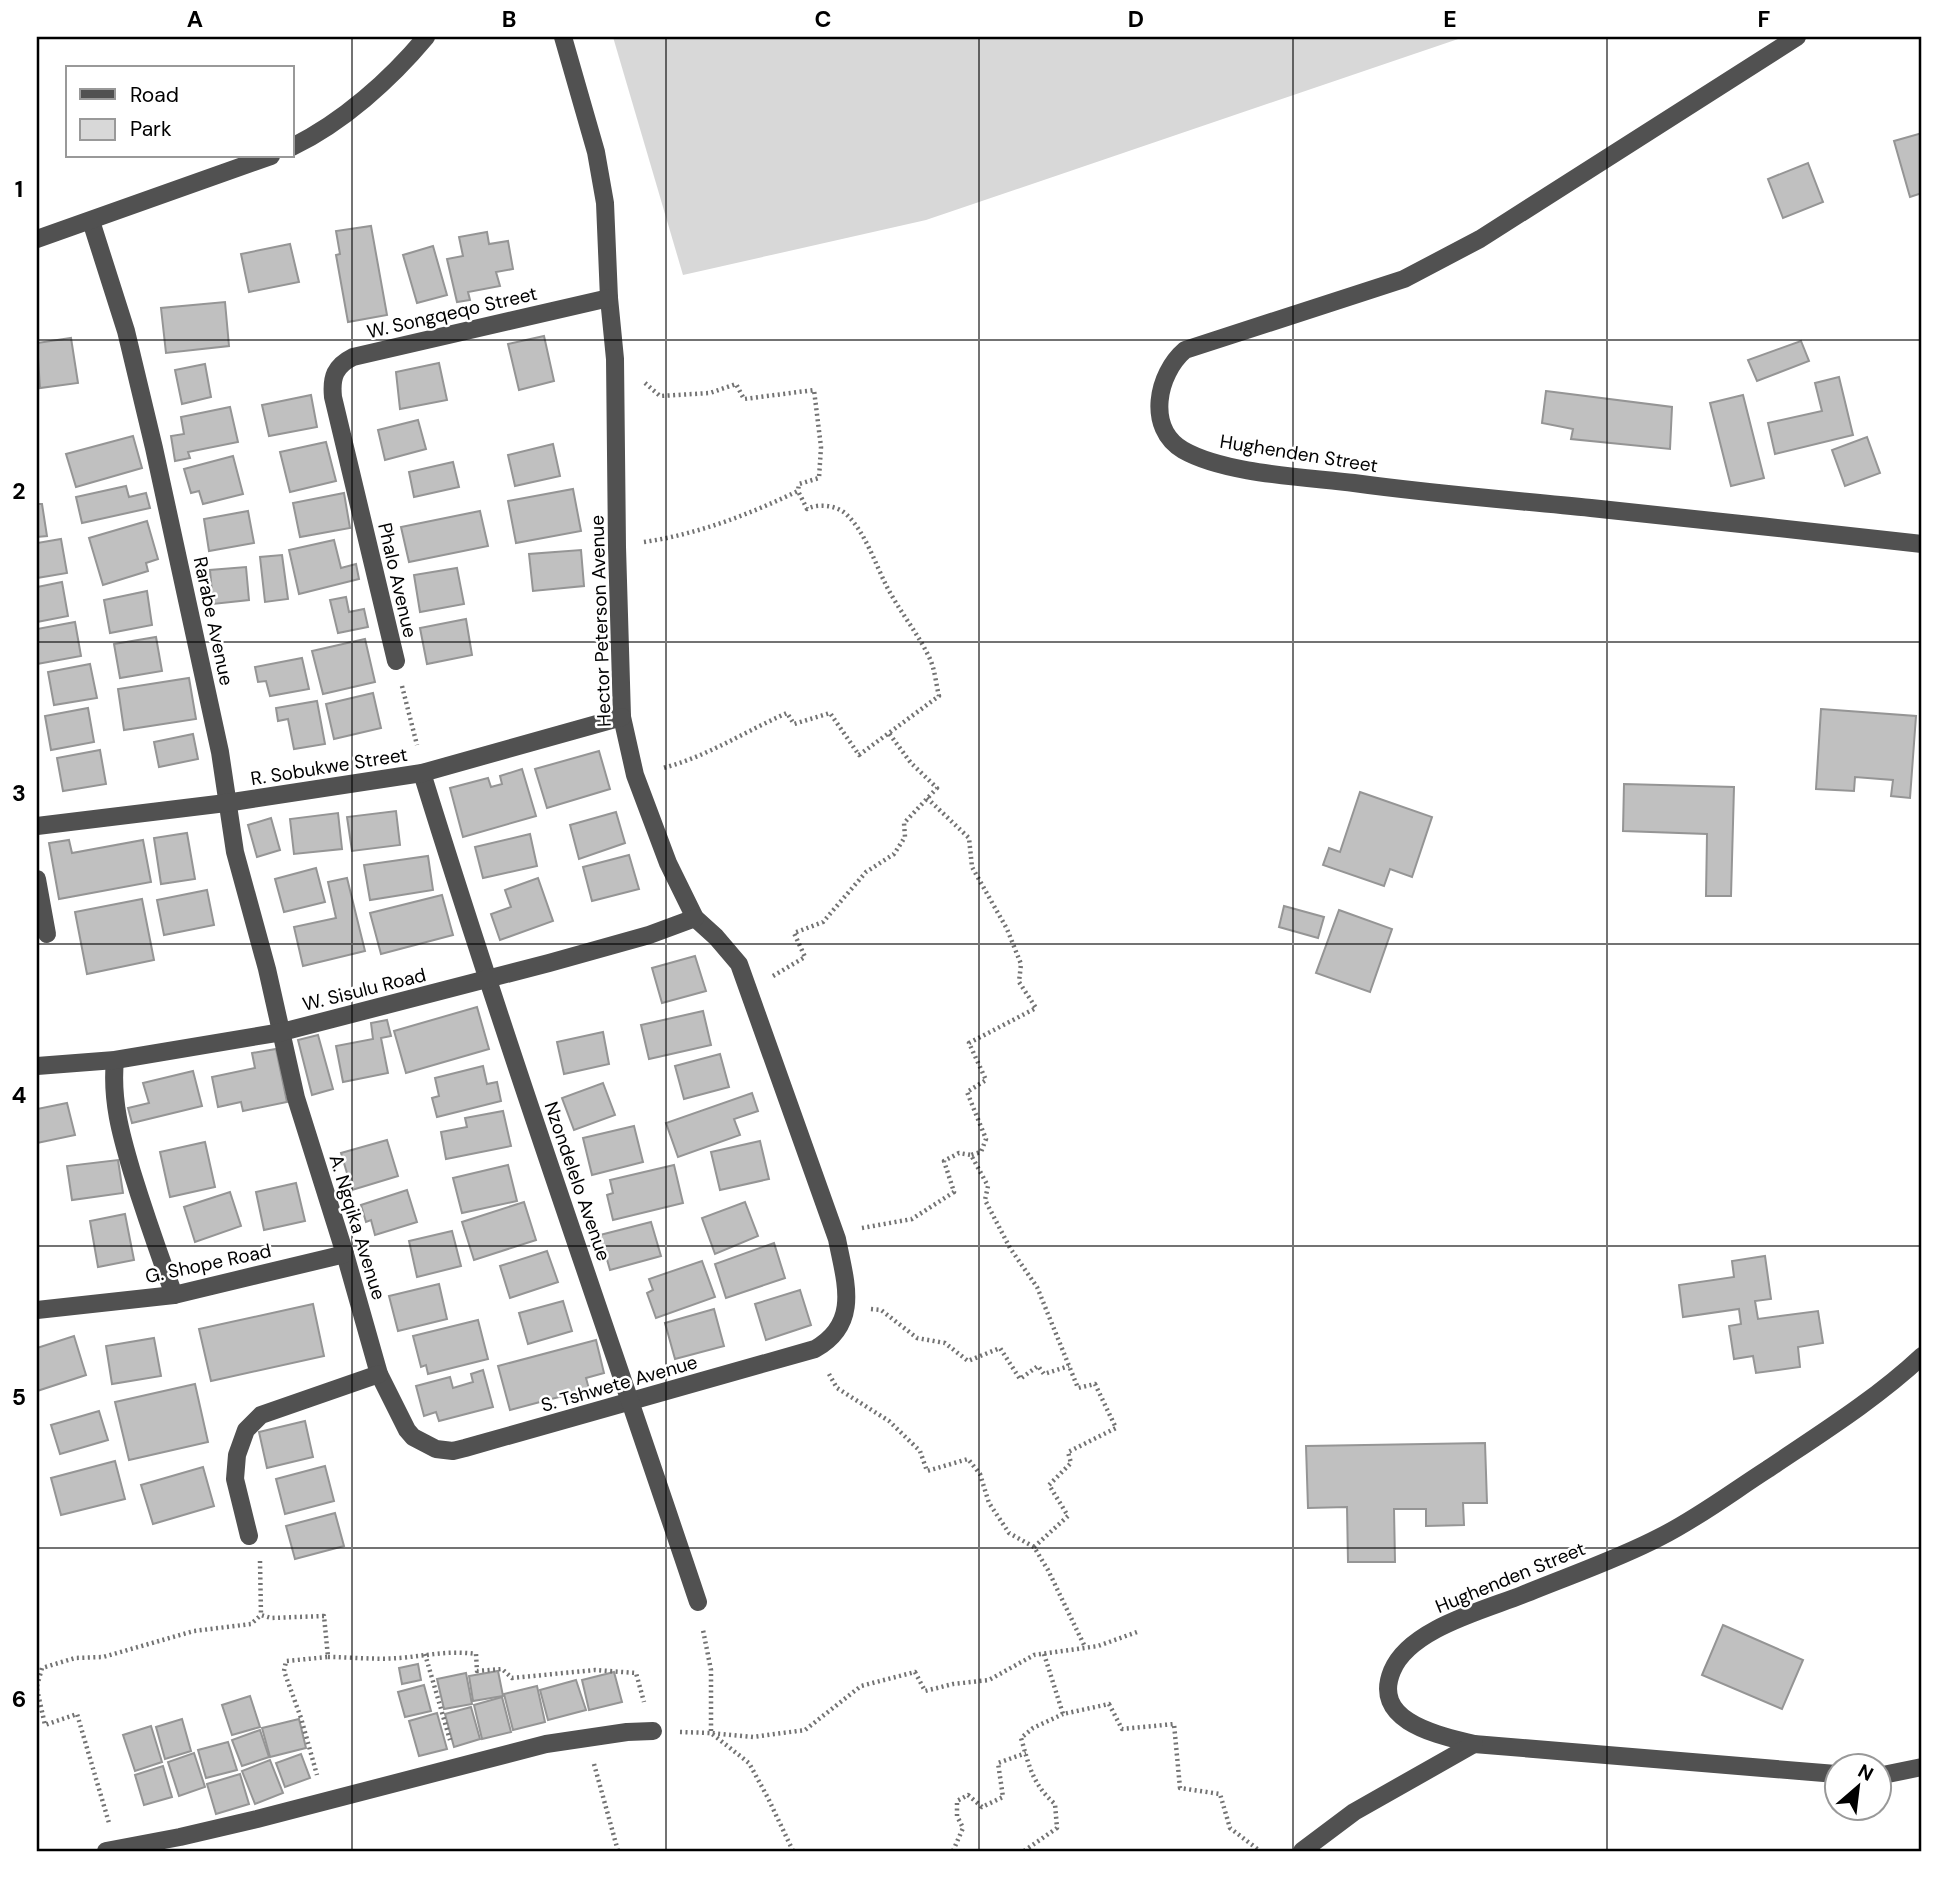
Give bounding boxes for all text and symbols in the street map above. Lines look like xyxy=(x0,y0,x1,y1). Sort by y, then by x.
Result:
text: A xyxy=(187,4,203,34)
text: B xyxy=(502,4,516,34)
text: C xyxy=(815,4,831,34)
text: D xyxy=(1128,4,1144,34)
text: E xyxy=(1443,4,1457,34)
text: F xyxy=(1758,4,1771,34)
legend xyxy=(66,66,294,158)
text: Road xyxy=(130,81,179,109)
text: Park xyxy=(130,115,172,143)
text: 1 xyxy=(15,174,23,204)
street label: W. Songqeqo Street xyxy=(364,281,540,344)
street label: Hughenden Street xyxy=(1218,429,1380,478)
text: 2 xyxy=(12,476,26,506)
street label: Hector Peterson Avenue xyxy=(584,515,617,727)
street label: Phalo Avenue xyxy=(372,520,423,640)
street label: Rarabe Avenue xyxy=(188,554,239,688)
street label: R. Sobukwe Street xyxy=(249,742,409,791)
text: 3 xyxy=(12,778,26,808)
street label: W. Sisulu Road xyxy=(300,962,428,1017)
text: 4 xyxy=(12,1080,27,1110)
street label: Nzondelelo Avenue xyxy=(539,1098,617,1264)
street label: A. Ngqika Avenue xyxy=(324,1151,392,1303)
street label: G. Shope Road xyxy=(143,1238,274,1289)
street label: S. Tshwete Avenue xyxy=(538,1349,700,1418)
text: 5 xyxy=(12,1382,26,1412)
street label: Hughenden Street xyxy=(1432,1536,1589,1619)
text: 6 xyxy=(12,1684,26,1714)
north arrow xyxy=(1822,1752,1892,1822)
text: N xyxy=(1854,1758,1878,1787)

